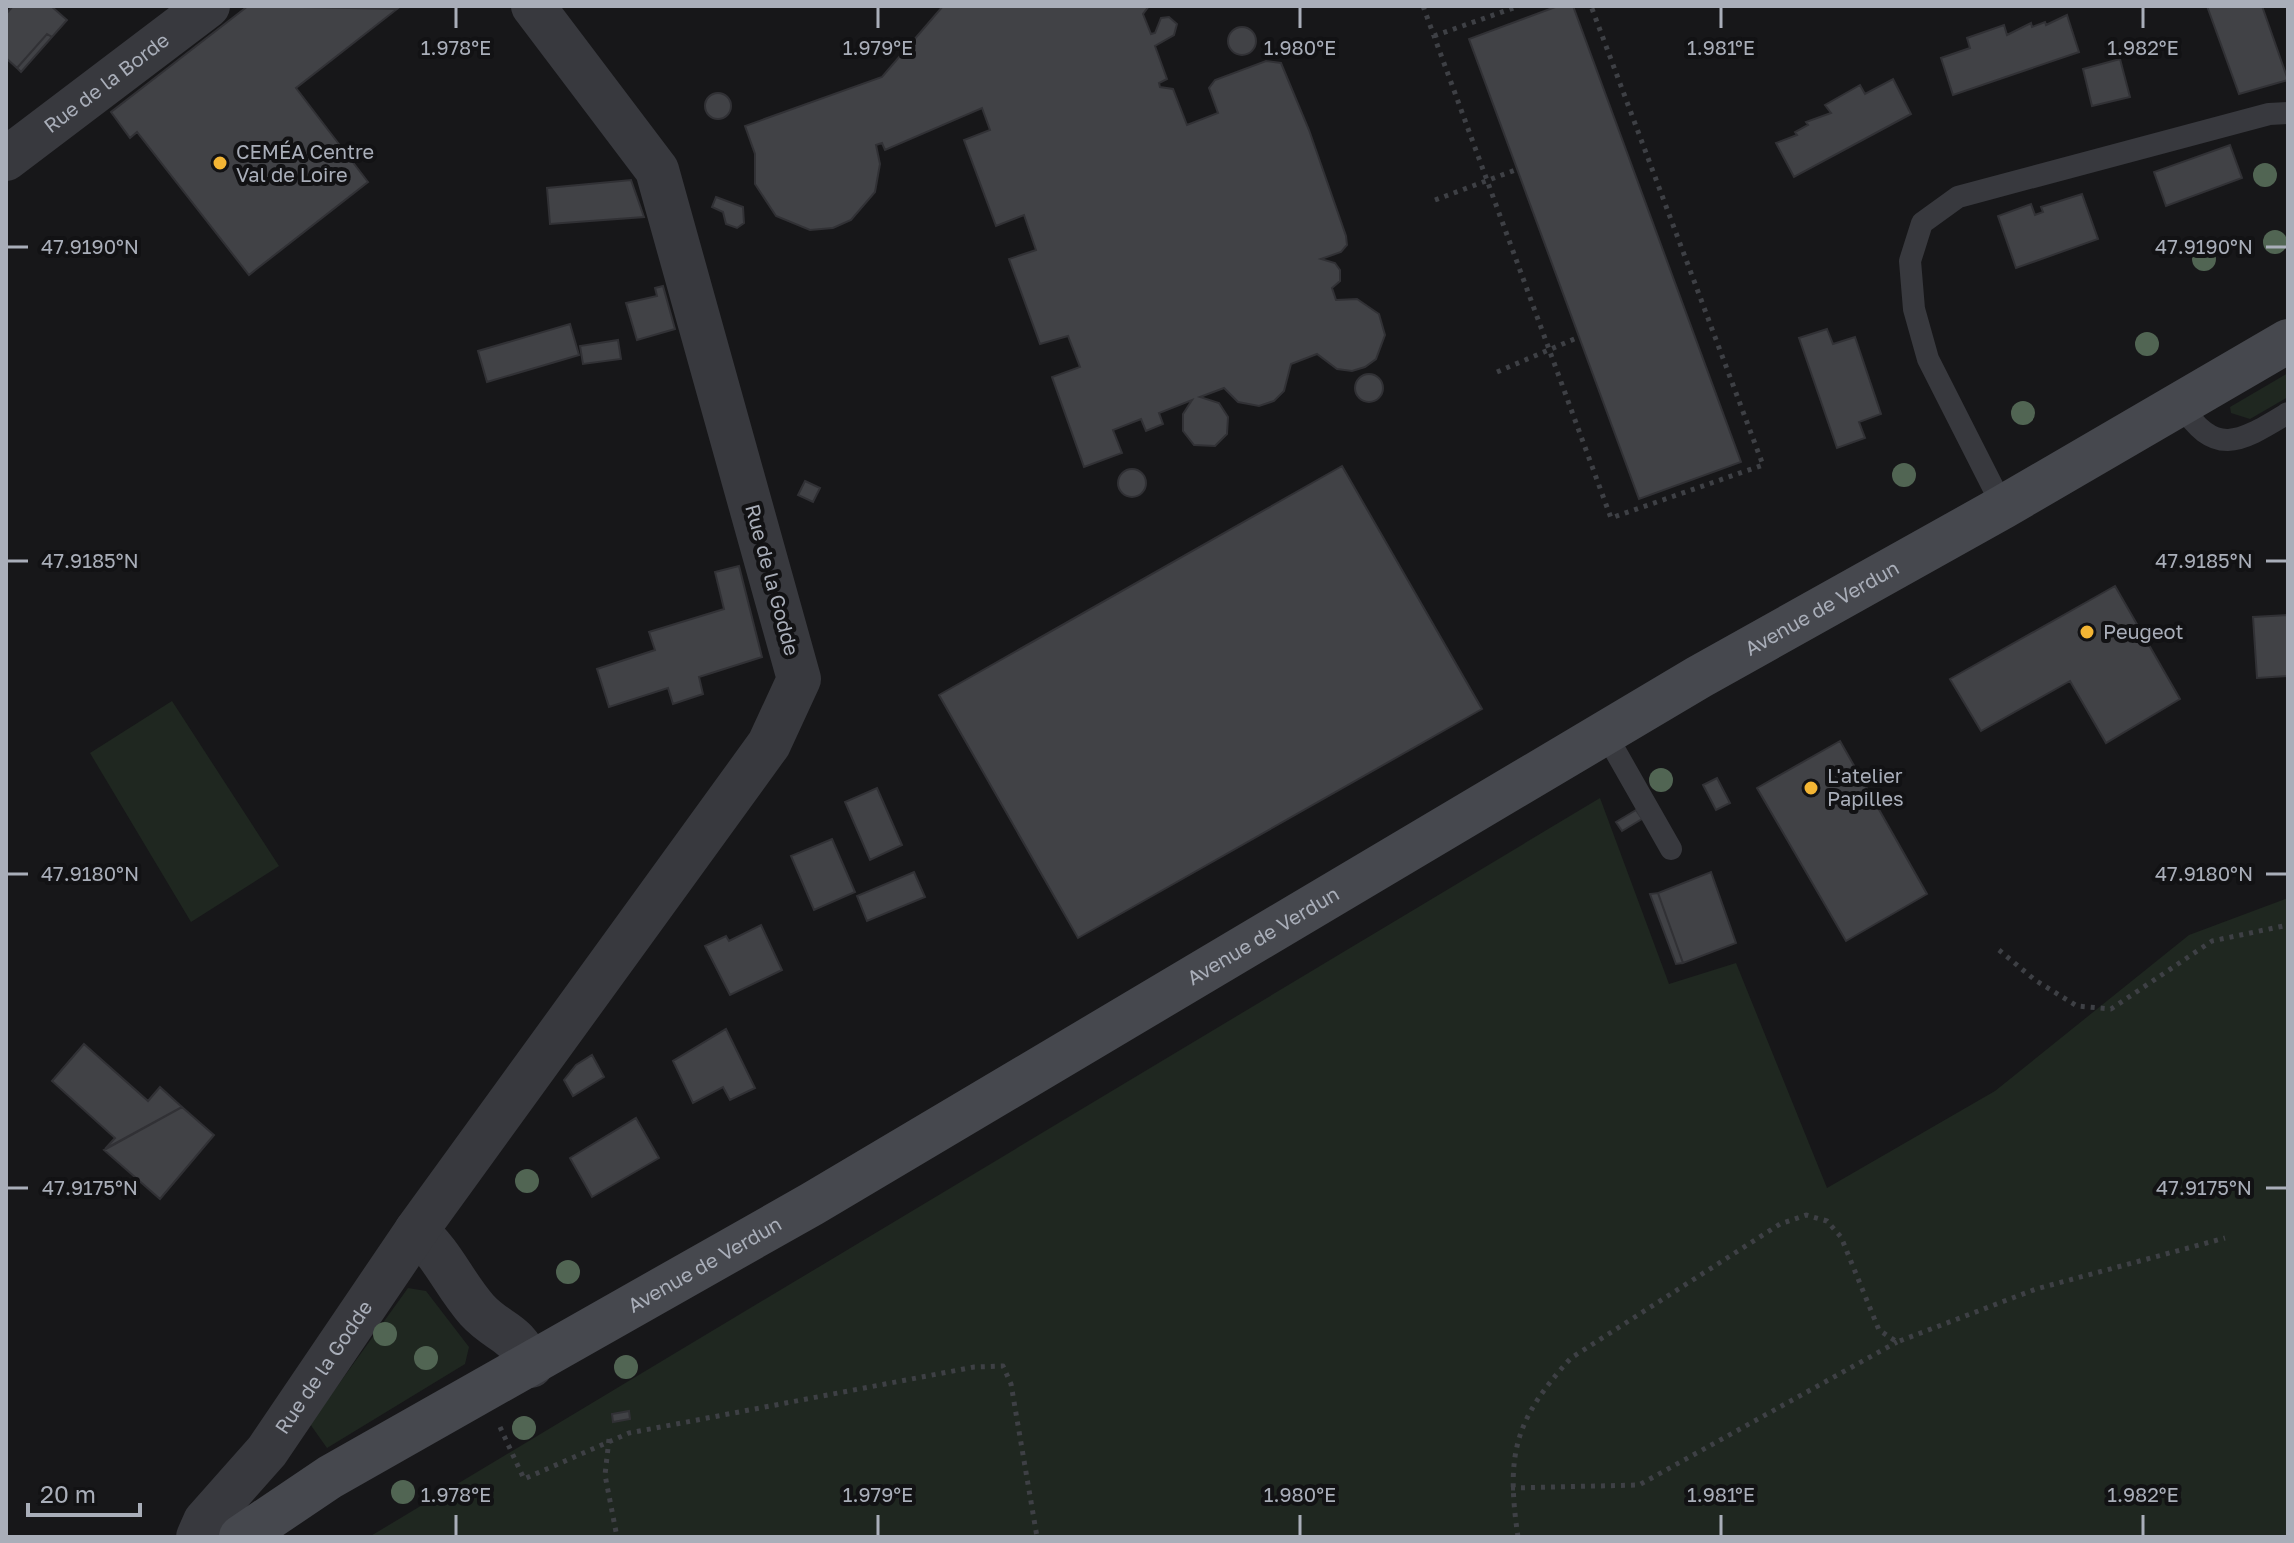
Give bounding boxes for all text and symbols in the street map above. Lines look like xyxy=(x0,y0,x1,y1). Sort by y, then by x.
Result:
street label: Rue de la Borde xyxy=(39,27,173,137)
text: 1.978°E xyxy=(421,35,491,59)
text: 1.979°E xyxy=(843,35,913,59)
text: 1.980°E xyxy=(1264,35,1336,59)
text: 1.981°E xyxy=(1687,35,1755,59)
text: 1.982°E xyxy=(2107,35,2179,59)
place label: CEMÉA Centre Val de Loire xyxy=(236,139,374,186)
marker: CEMÉA Centre Val de Loire xyxy=(211,154,229,172)
text: 47.9190°N xyxy=(41,234,139,258)
text: 47.9190°N xyxy=(2155,234,2253,258)
street label: Rue de la Godde xyxy=(741,501,805,658)
text: 47.9185°N xyxy=(41,548,139,572)
text: 47.9185°N xyxy=(2155,548,2253,572)
street label: Avenue de Verdun xyxy=(1740,555,1903,660)
place label: Peugeot xyxy=(2103,619,2184,643)
marker: Peugeot xyxy=(2078,623,2096,641)
place label: L'atelier Papilles xyxy=(1827,763,1904,810)
marker: L'atelier Papilles xyxy=(1802,779,1820,797)
text: 47.9180°N xyxy=(41,861,139,885)
text: 47.9180°N xyxy=(2155,861,2253,885)
street label: Avenue de Verdun xyxy=(1182,881,1343,990)
text: 47.9175°N xyxy=(42,1175,138,1199)
text: 47.9175°N xyxy=(2156,1175,2252,1199)
street label: Avenue de Verdun xyxy=(623,1211,785,1317)
street label: Rue de la Godde xyxy=(269,1296,376,1438)
scale bar xyxy=(28,1467,140,1517)
text: 20 m xyxy=(40,1479,96,1508)
text: 1.978°E xyxy=(421,1482,491,1506)
text: 1.979°E xyxy=(843,1482,913,1506)
text: 1.980°E xyxy=(1264,1482,1336,1506)
text: 1.981°E xyxy=(1687,1482,1755,1506)
text: 1.982°E xyxy=(2107,1482,2179,1506)

